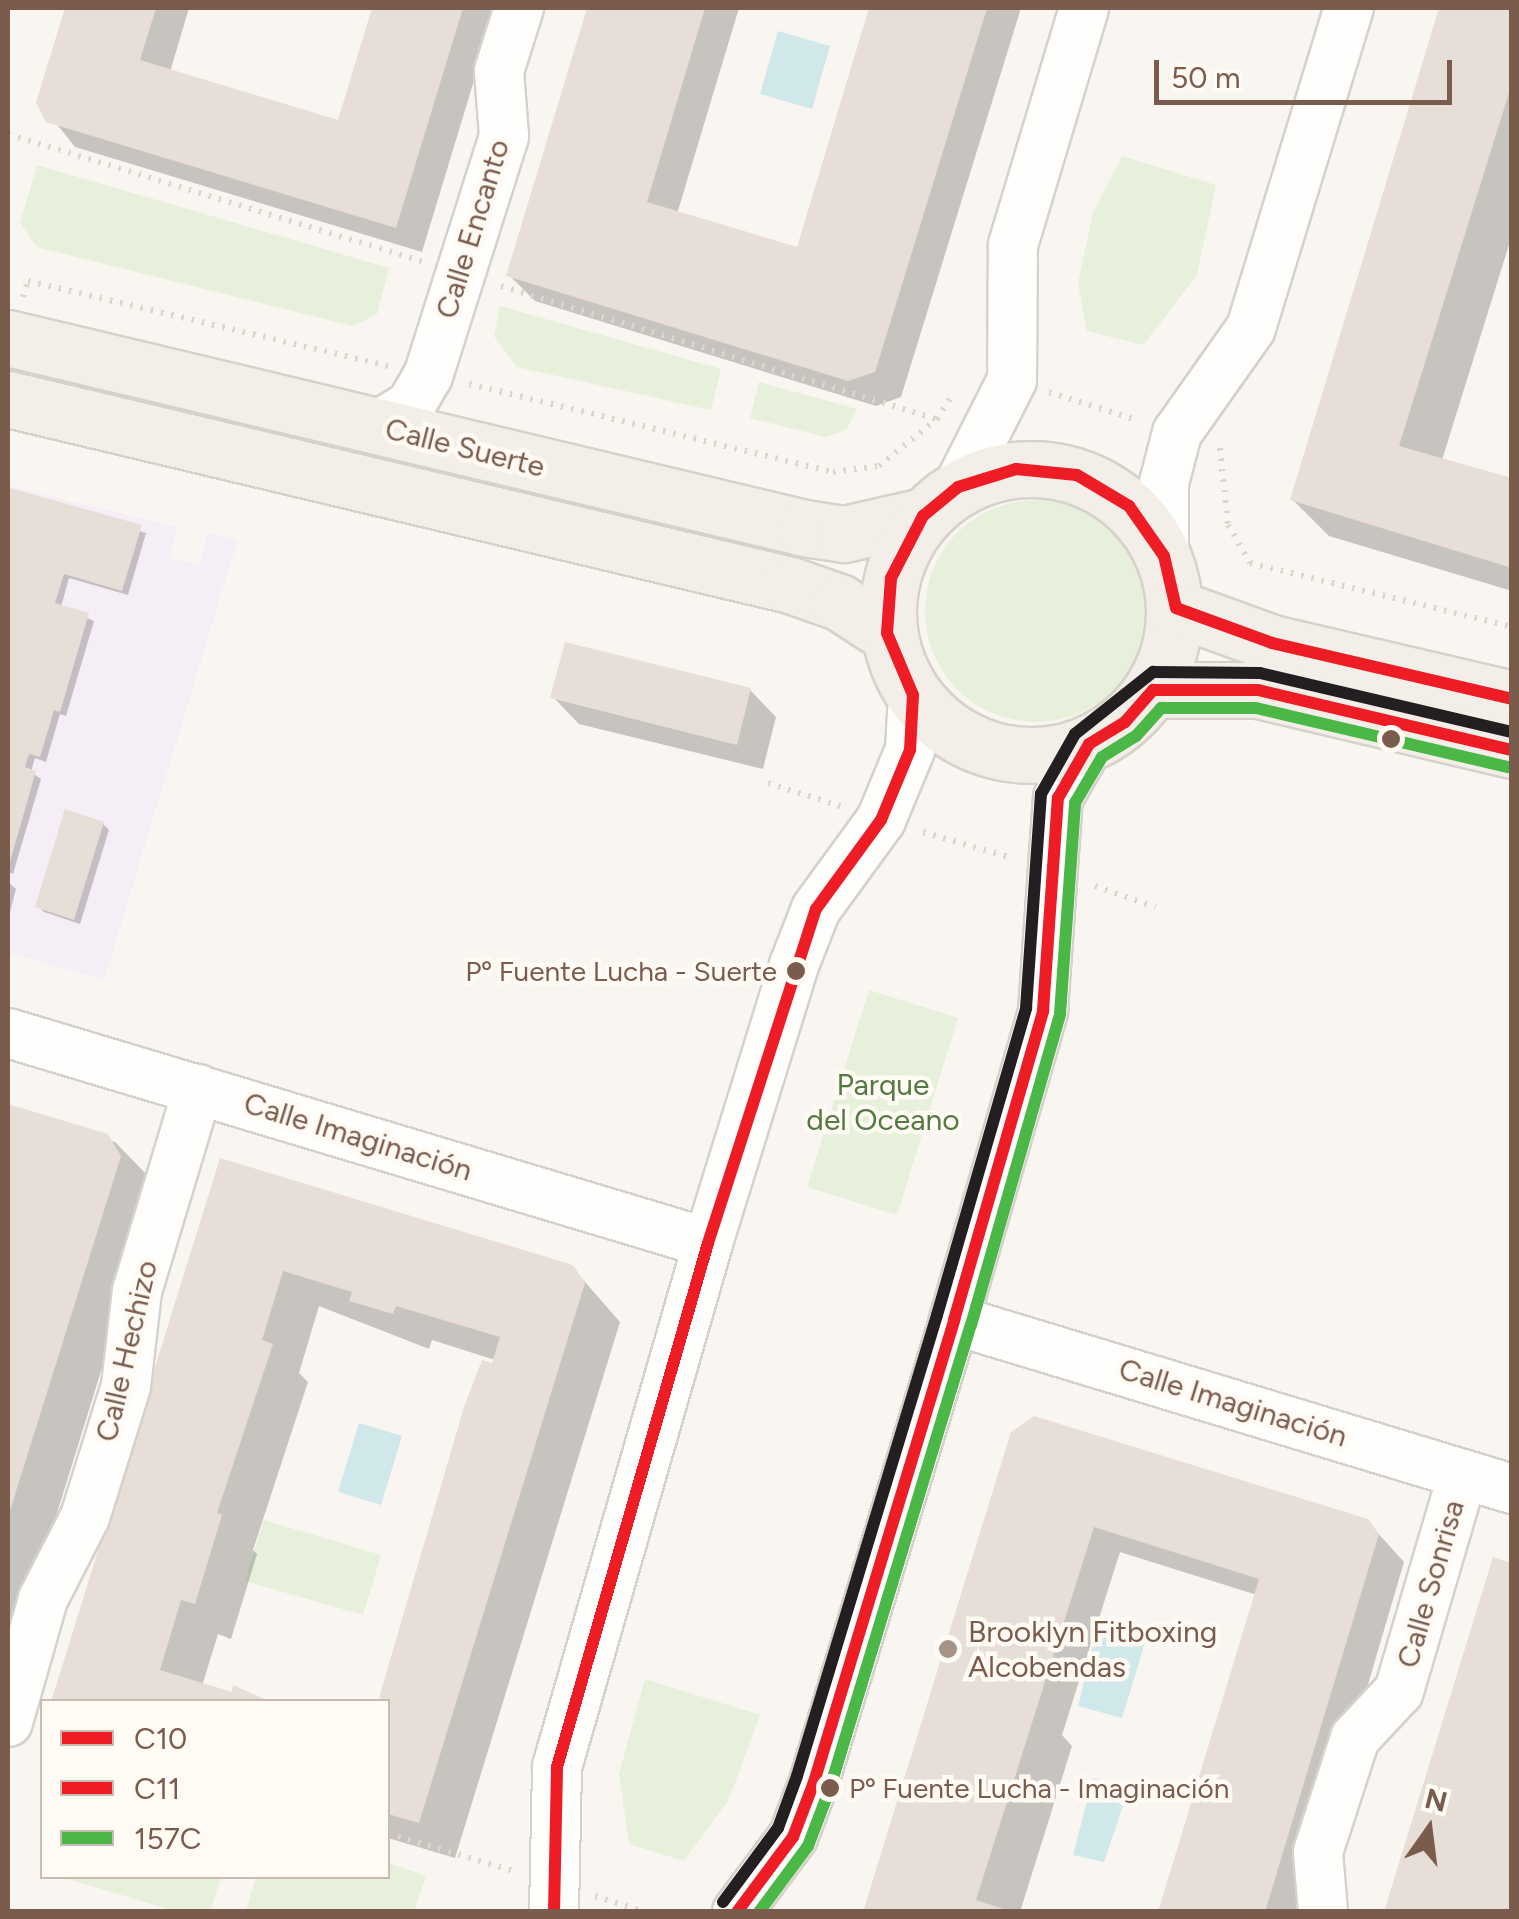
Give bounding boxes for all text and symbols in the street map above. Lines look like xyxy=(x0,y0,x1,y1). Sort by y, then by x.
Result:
scale bar xyxy=(1159,40,1456,102)
text: 50 m xyxy=(1171,59,1240,96)
street label: Calle Encanto xyxy=(429,135,517,323)
street label: Calle Suerte xyxy=(381,411,549,485)
unlabelled marker xyxy=(1381,729,1401,749)
place label: Pº Fuente Lucha - Suerte xyxy=(465,954,777,988)
marker: Pº Fuente Lucha - Suerte xyxy=(786,961,806,981)
park label: Parque del Oceano xyxy=(806,1067,960,1138)
street label: Calle Imaginación xyxy=(240,1085,476,1189)
street label: Calle Hechizo xyxy=(89,1257,165,1445)
street label: Calle Imaginación xyxy=(1115,1351,1351,1455)
street label: Calle Sonrisa xyxy=(1390,1496,1472,1672)
place label: Brooklyn Fitboxing Alcobendas xyxy=(968,1614,1217,1684)
marker: Brooklyn Fitboxing Alcobendas xyxy=(937,1638,959,1660)
legend xyxy=(40,1699,390,1879)
text: C10 xyxy=(134,1720,187,1757)
text: C11 xyxy=(134,1770,180,1807)
place label: Pº Fuente Lucha - Imaginación xyxy=(849,1771,1229,1805)
marker: Pº Fuente Lucha - Imaginación xyxy=(820,1778,840,1798)
north arrow xyxy=(1379,1779,1479,1879)
text: N xyxy=(1422,1781,1451,1819)
text: 157C xyxy=(134,1820,201,1857)

